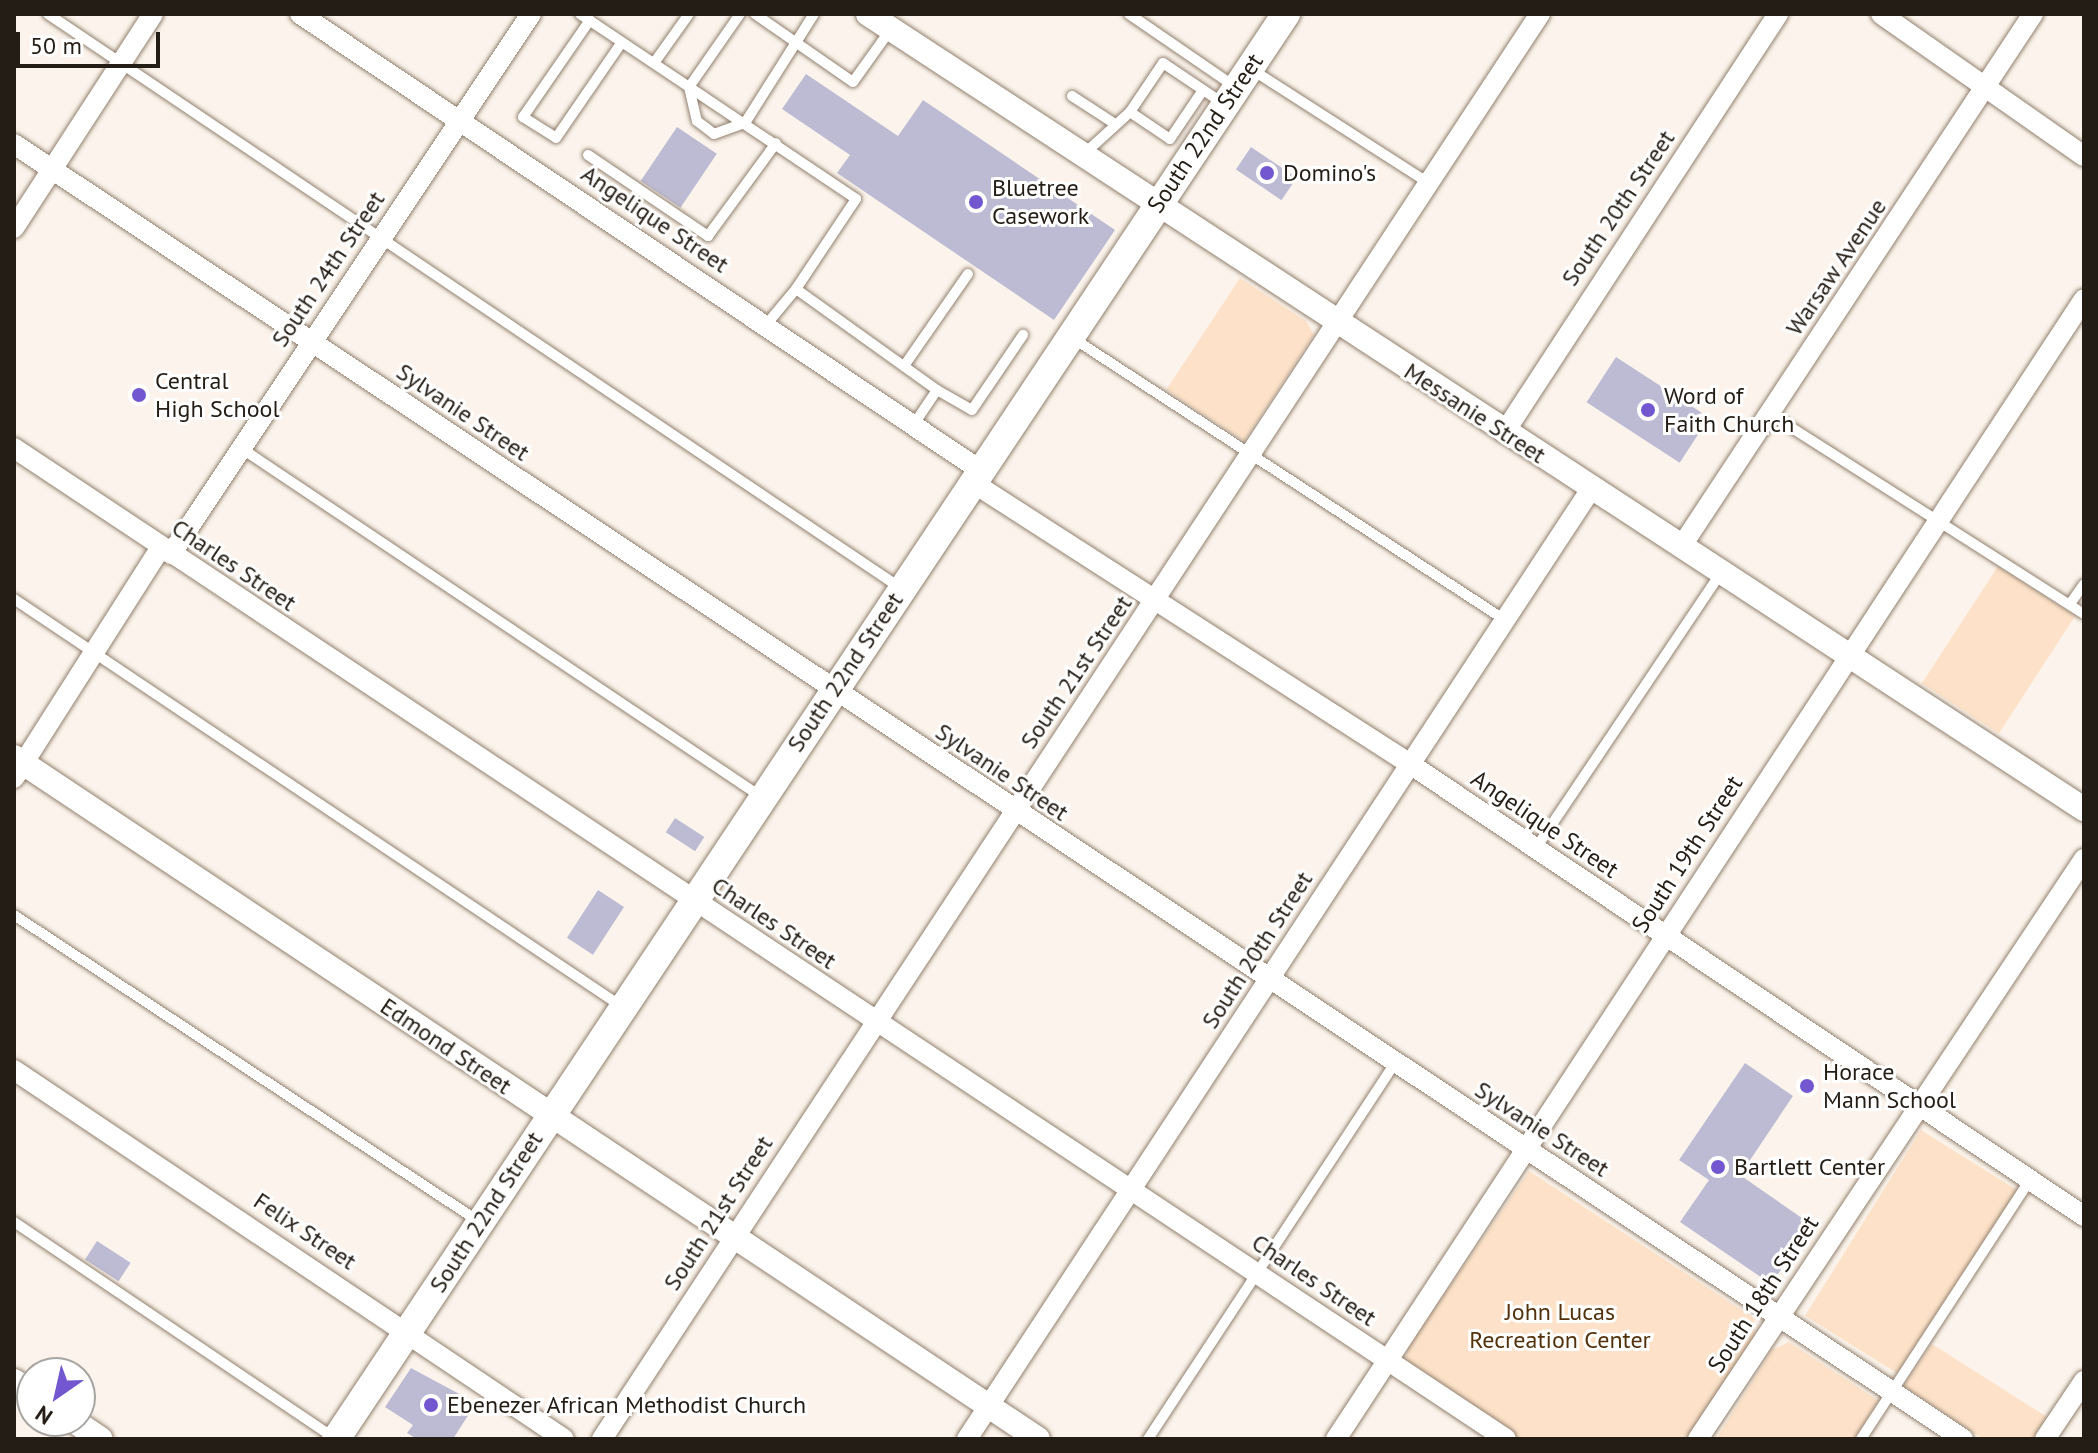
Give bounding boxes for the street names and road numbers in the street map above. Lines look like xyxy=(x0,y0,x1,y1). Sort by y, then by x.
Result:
street label: South 22nd Street xyxy=(1141,48,1269,218)
street label: South 20th Street xyxy=(1555,125,1681,291)
street label: Angelique Street xyxy=(576,159,734,279)
street label: South 24th Street xyxy=(265,186,391,352)
street label: Warsaw Avenue xyxy=(1779,193,1893,341)
street label: Sylvanie Street xyxy=(391,357,535,467)
street label: Messanie Street xyxy=(1399,357,1551,469)
street label: Charles Street xyxy=(166,513,302,617)
street label: South 22nd Street xyxy=(781,587,909,757)
street label: South 21st Street xyxy=(1014,590,1138,754)
street label: Sylvanie Street xyxy=(930,717,1074,827)
street label: Angelique Street xyxy=(1466,764,1624,884)
street label: South 19th Street xyxy=(1626,770,1748,938)
street label: South 20th Street xyxy=(1196,866,1318,1034)
street label: Charles Street xyxy=(706,871,842,975)
street label: Edmond Street xyxy=(375,992,517,1100)
street label: Sylvanie Street xyxy=(1470,1075,1614,1183)
street label: South 22nd Street xyxy=(423,1126,549,1298)
street label: South 21st Street xyxy=(657,1130,779,1296)
street label: Felix Street xyxy=(248,1186,362,1276)
street label: South 18th Street xyxy=(1702,1210,1824,1378)
street label: Charles Street xyxy=(1246,1228,1382,1332)

